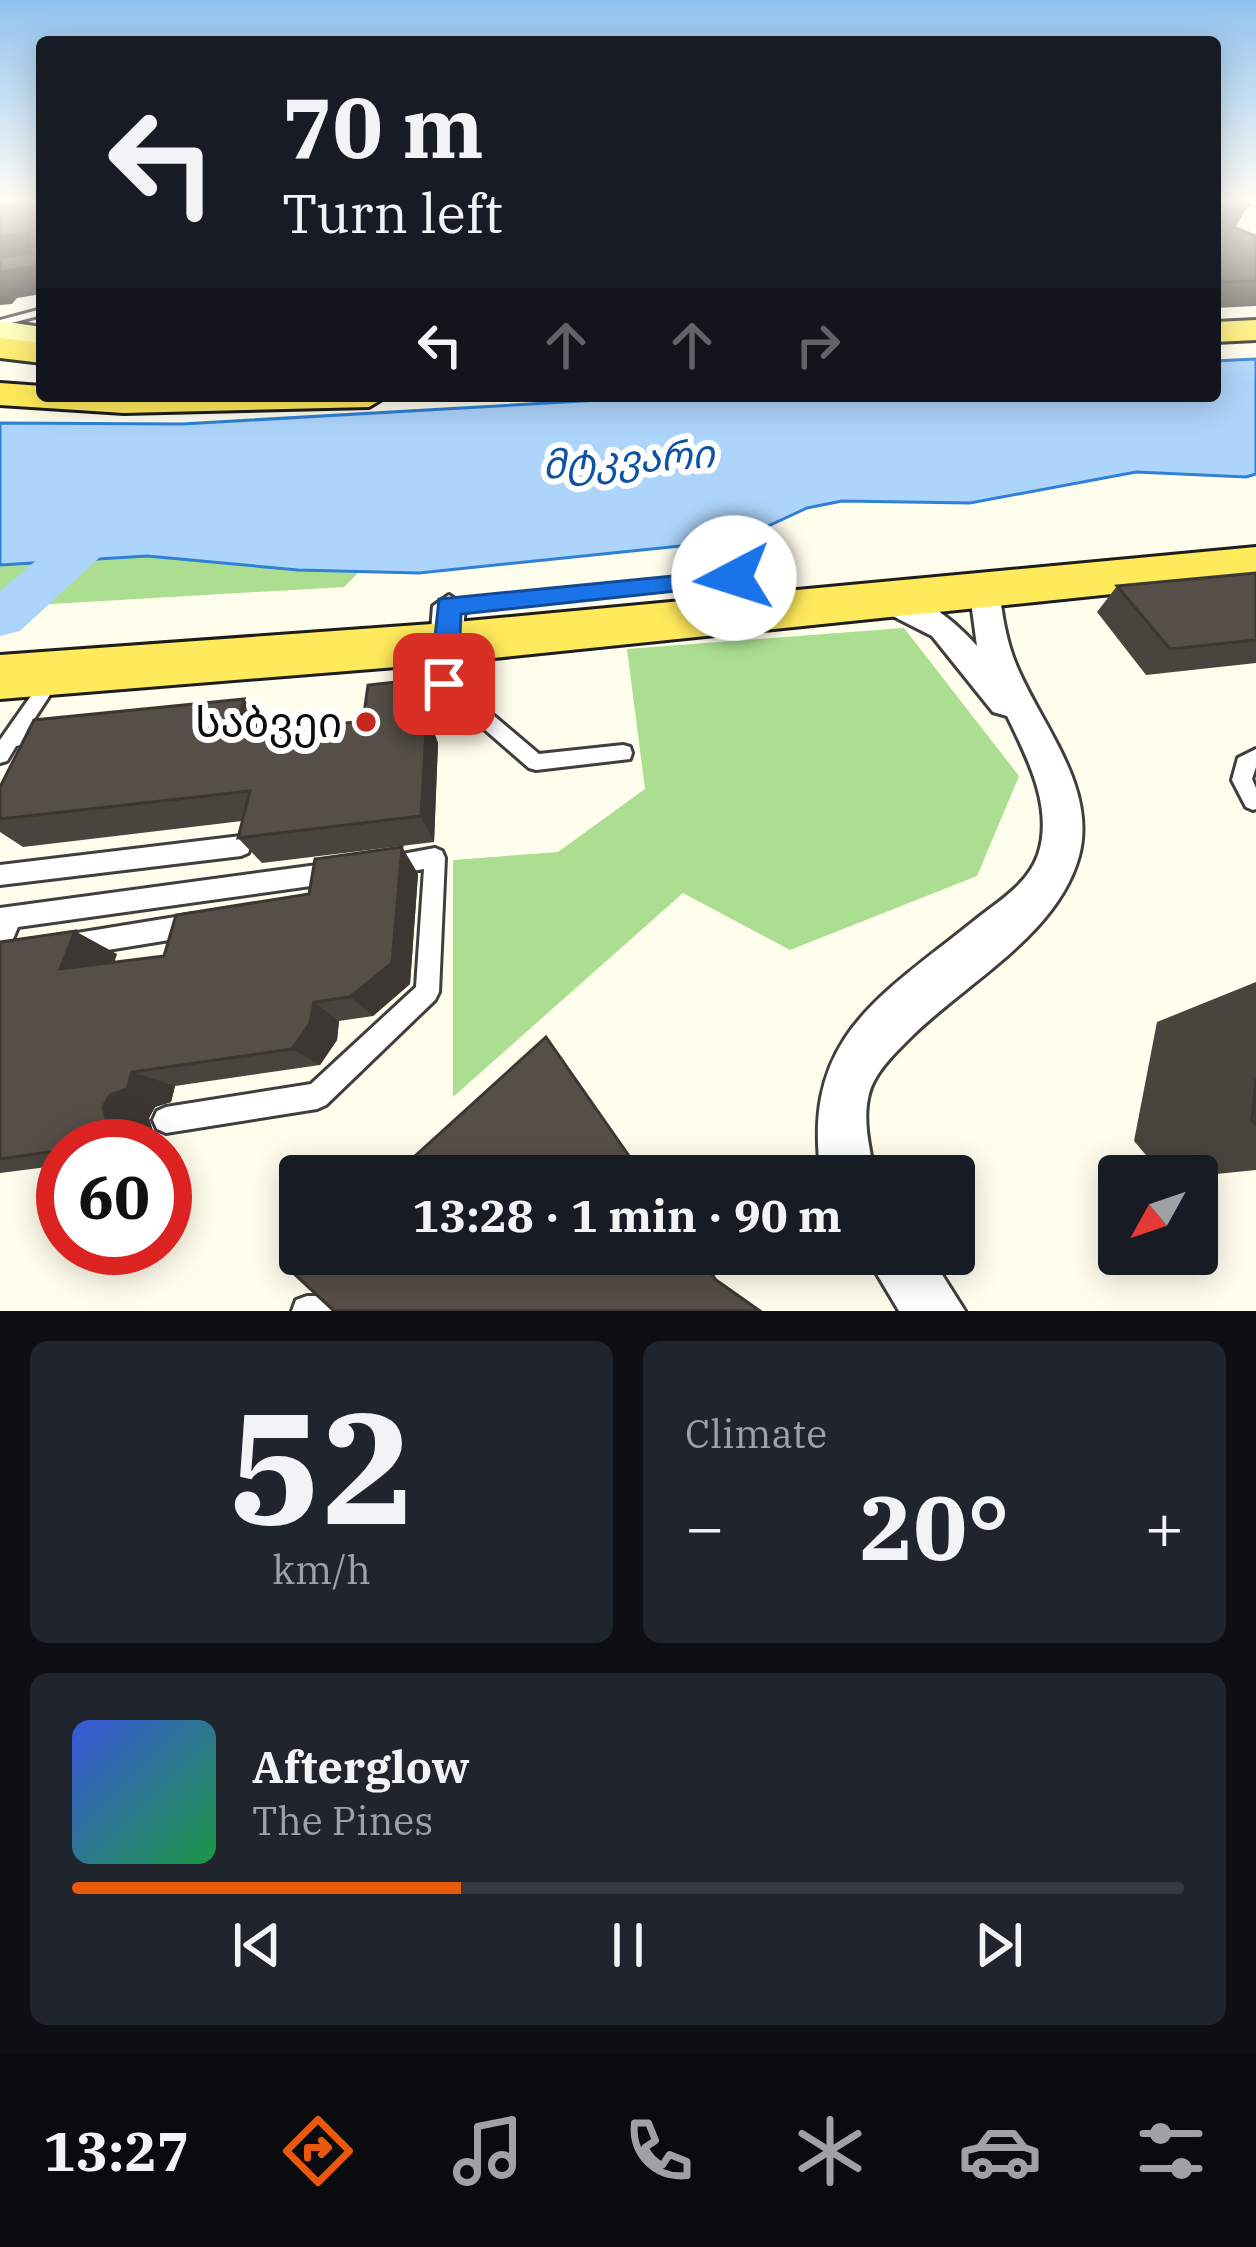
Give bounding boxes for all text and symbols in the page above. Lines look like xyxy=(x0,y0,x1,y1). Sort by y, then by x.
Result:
text: 70 m xyxy=(282,72,484,181)
icon: left xyxy=(84,84,240,240)
text: Turn left xyxy=(282,178,503,248)
icon: left xyxy=(407,312,473,378)
icon: ahead xyxy=(533,312,599,378)
icon: ahead xyxy=(659,312,725,378)
icon: right xyxy=(785,312,851,378)
water label: მტკვარი xyxy=(540,427,717,490)
position arrow xyxy=(671,515,797,641)
pin xyxy=(393,633,495,735)
icon: arrive xyxy=(411,651,477,717)
place label: საბვეი xyxy=(195,694,342,749)
marker: საბვეი xyxy=(353,709,379,735)
speed limit sign: 60 xyxy=(36,1119,192,1275)
north arrow xyxy=(1098,1155,1218,1275)
map controls xyxy=(1098,1155,1218,1275)
text: 13:28 · 1 min · 90 m xyxy=(412,1186,842,1244)
text: 52 xyxy=(228,1364,415,1567)
text: Climate xyxy=(685,1408,827,1459)
text: 20° xyxy=(859,1468,1010,1585)
text: − xyxy=(685,1483,725,1569)
text: + xyxy=(1144,1483,1184,1569)
text: km/h xyxy=(272,1544,371,1595)
text: Afterglow xyxy=(252,1737,470,1795)
text: The Pines xyxy=(252,1795,433,1846)
icon: previous xyxy=(224,1912,290,1978)
icon: pause xyxy=(595,1912,661,1978)
icon: next xyxy=(966,1912,1032,1978)
icon: directions xyxy=(276,2109,360,2193)
icon: music xyxy=(446,2109,530,2193)
icon: phone xyxy=(617,2109,701,2193)
icon: climate xyxy=(788,2109,872,2193)
icon: car xyxy=(958,2109,1042,2193)
icon: filters xyxy=(1129,2109,1213,2193)
text: 13:27 xyxy=(43,2116,189,2186)

